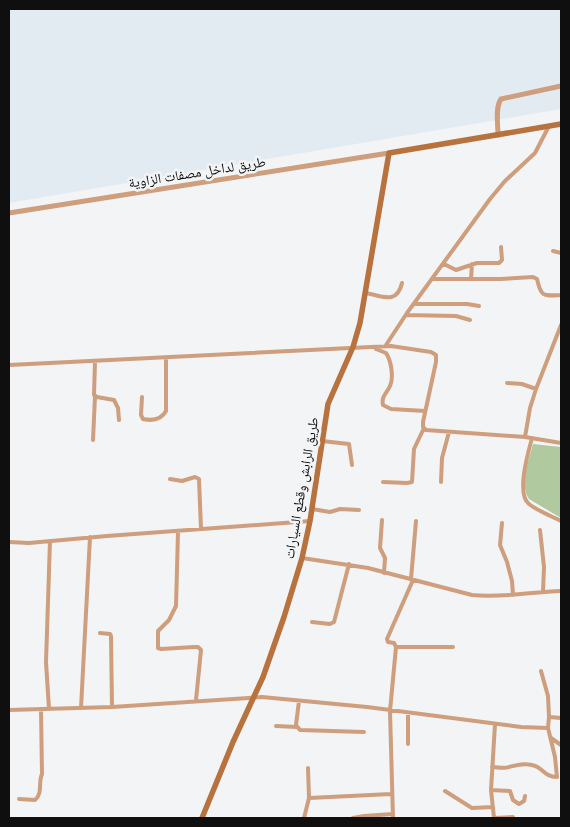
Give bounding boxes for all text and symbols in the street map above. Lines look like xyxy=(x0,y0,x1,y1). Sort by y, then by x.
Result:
street label: طريق لداخل مصفات الزاوية xyxy=(127,152,267,193)
street label: طريق الرابش وقطع السيارات xyxy=(280,416,323,560)

